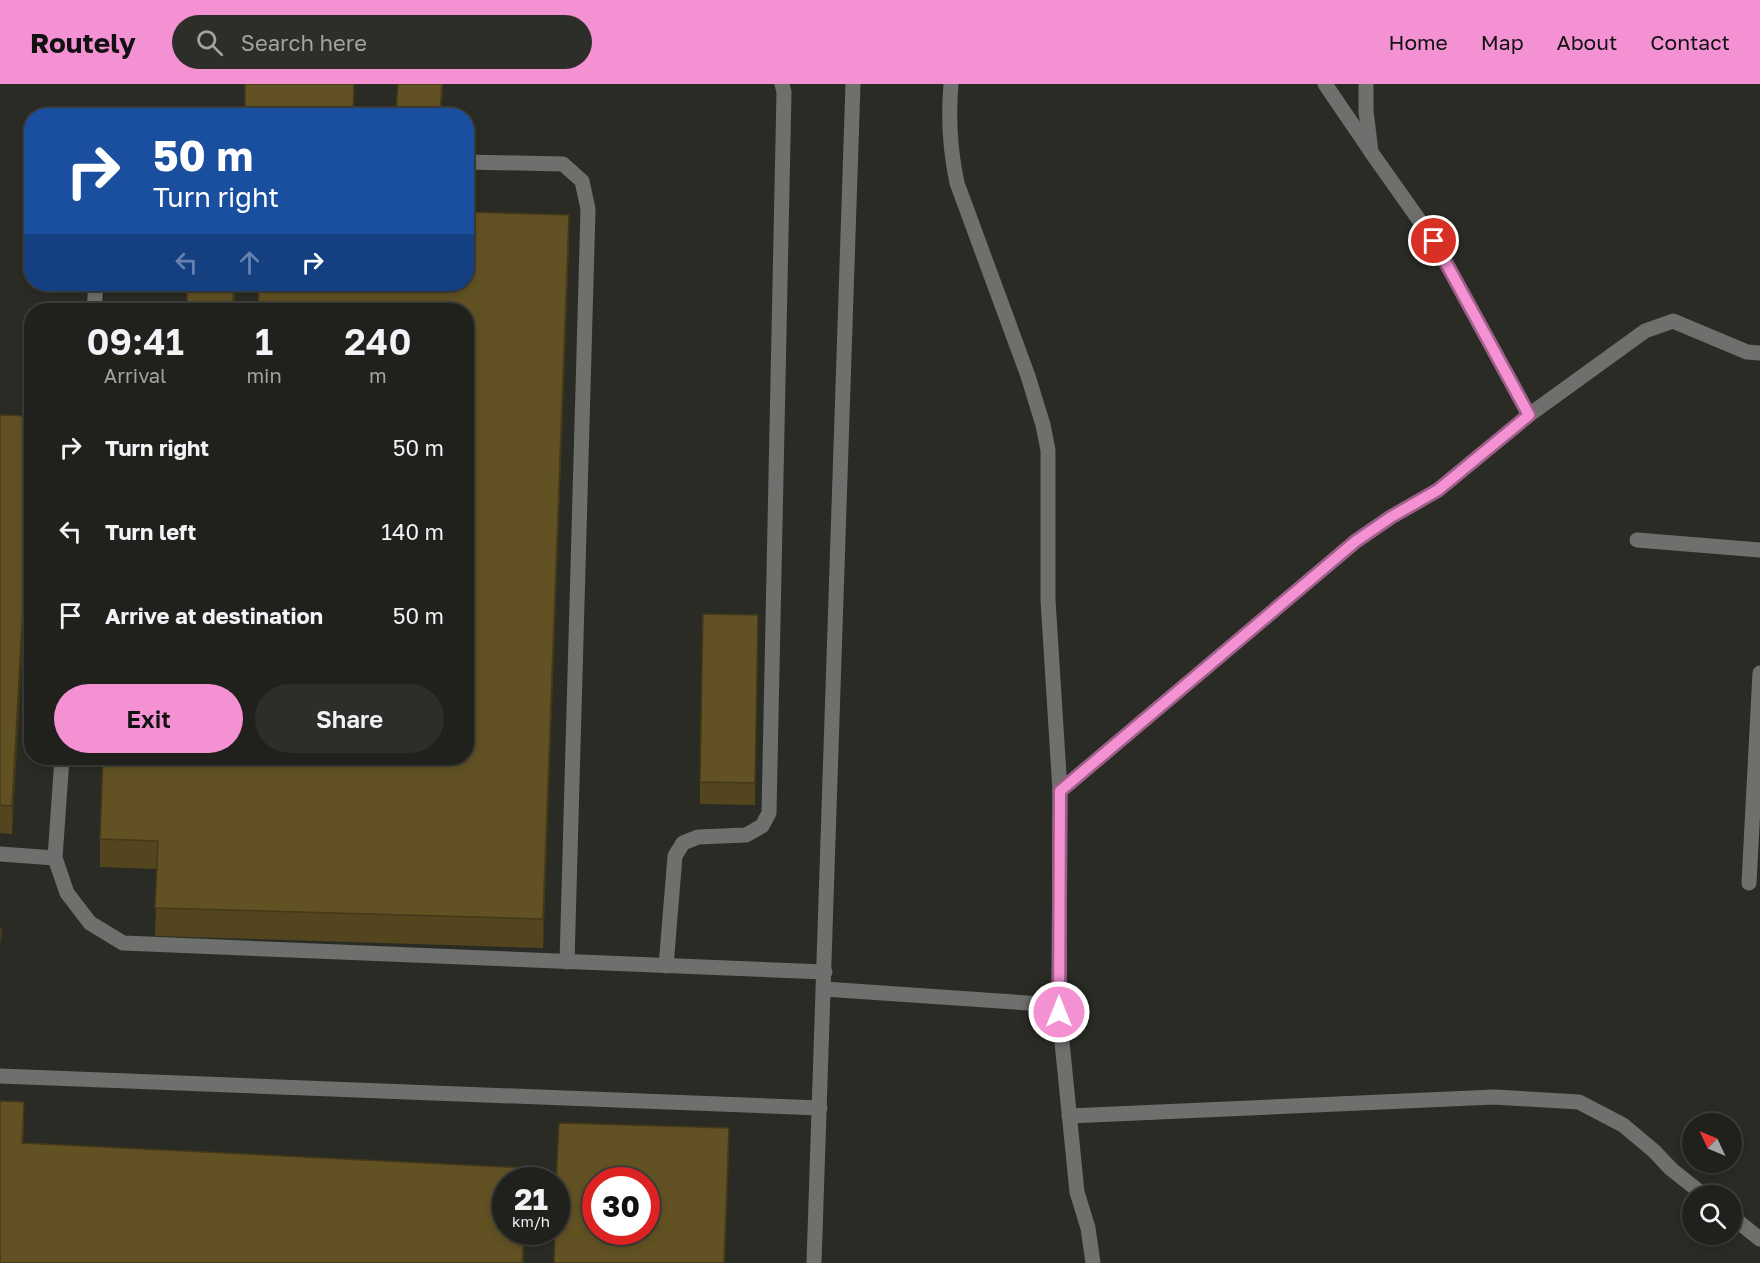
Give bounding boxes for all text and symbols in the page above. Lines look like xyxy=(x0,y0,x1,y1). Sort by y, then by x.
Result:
search box xyxy=(172,15,592,69)
text: Routely xyxy=(30,26,136,59)
icon: search xyxy=(193,26,226,59)
text: Search here xyxy=(241,29,367,56)
text: Home xyxy=(1388,29,1448,55)
text: Map xyxy=(1481,29,1524,55)
text: About xyxy=(1557,29,1617,55)
text: Contact xyxy=(1650,29,1730,55)
text: 50 m xyxy=(153,130,253,180)
icon: right xyxy=(54,132,132,210)
text: Turn right xyxy=(153,181,279,213)
pin xyxy=(1408,215,1459,266)
icon: arrive xyxy=(1417,224,1450,257)
icon: left xyxy=(170,246,203,279)
icon: ahead xyxy=(233,246,266,279)
icon: right xyxy=(296,246,329,279)
text: 09:41 xyxy=(87,320,184,363)
text: 1 xyxy=(255,320,273,363)
text: 240 xyxy=(344,320,411,363)
text: Arrival xyxy=(104,363,167,387)
text: min xyxy=(246,363,282,387)
text: m xyxy=(369,363,387,387)
icon: right xyxy=(54,431,87,464)
text: Turn right xyxy=(105,434,209,461)
text: 50 m xyxy=(393,434,444,461)
icon: left xyxy=(54,515,87,548)
text: Turn left xyxy=(105,518,196,545)
text: 140 m xyxy=(381,518,444,545)
icon: arrive xyxy=(54,599,87,632)
text: Arrive at destination xyxy=(105,602,323,629)
text: 50 m xyxy=(393,602,444,629)
button: Exit xyxy=(54,684,243,753)
button: Share xyxy=(255,684,444,753)
position arrow xyxy=(1027,980,1091,1044)
north arrow xyxy=(1682,1113,1742,1173)
map controls xyxy=(1682,1113,1742,1245)
speed limit sign: 30 xyxy=(582,1167,660,1245)
text: 21 xyxy=(514,1181,548,1217)
button: search xyxy=(1682,1185,1742,1245)
text: km/h xyxy=(512,1212,550,1230)

